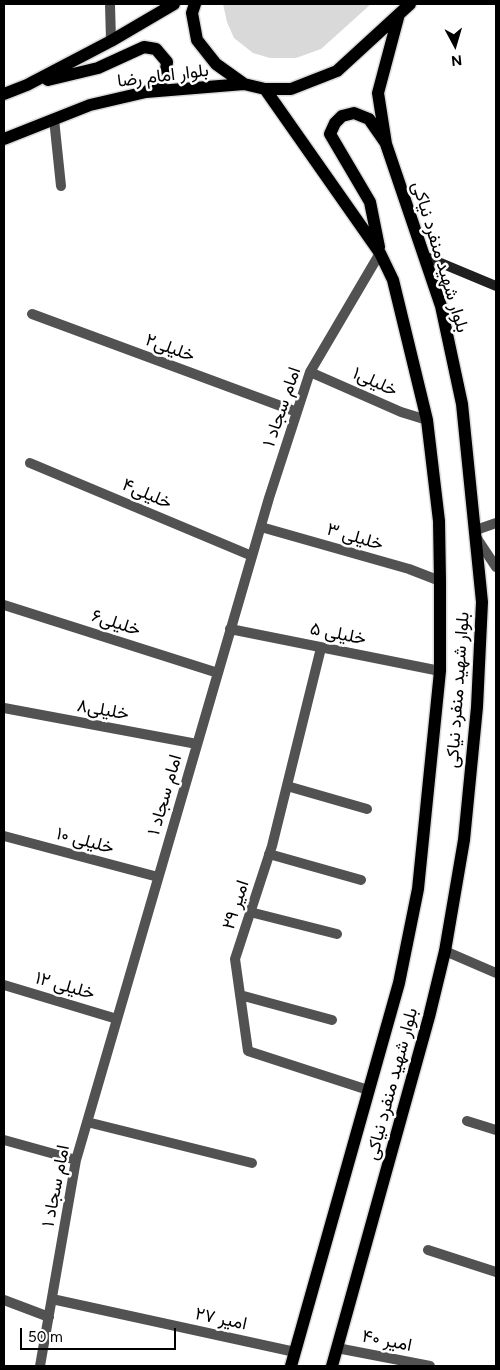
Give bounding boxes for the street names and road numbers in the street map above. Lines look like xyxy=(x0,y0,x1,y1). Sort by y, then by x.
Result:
street label: بلوار امام رضا xyxy=(116,60,210,92)
street label: بلوار شهید منفرد نیاکی xyxy=(407,179,473,335)
street label: خلیلی۲ xyxy=(142,329,198,367)
street label: خلیلی۱ xyxy=(349,363,401,401)
street label: امام سجاد ۱ xyxy=(258,364,306,450)
street label: خلیلی۴ xyxy=(119,474,175,514)
street label: خلیلی ۳ xyxy=(324,519,386,555)
street label: خلیلی۶ xyxy=(89,605,143,641)
street label: بلوار شهید منفرد نیاکی xyxy=(442,611,474,769)
street label: خلیلی ۵ xyxy=(308,618,368,650)
street label: خلیلی۸ xyxy=(75,695,131,725)
street label: امام سجاد ۱ xyxy=(143,752,187,838)
street label: خلیلی ۱۰ xyxy=(54,823,116,859)
street label: امیر ۲۹ xyxy=(218,878,254,932)
street label: خلیلی ۱۲ xyxy=(33,967,97,1005)
street label: بلوار شهید منفرد نیاکی xyxy=(361,1005,423,1163)
street label: امام سجاد ۱ xyxy=(37,1143,75,1229)
street label: امیر ۲۷ xyxy=(193,1303,249,1335)
street label: امیر ۴۰ xyxy=(360,1326,414,1356)

